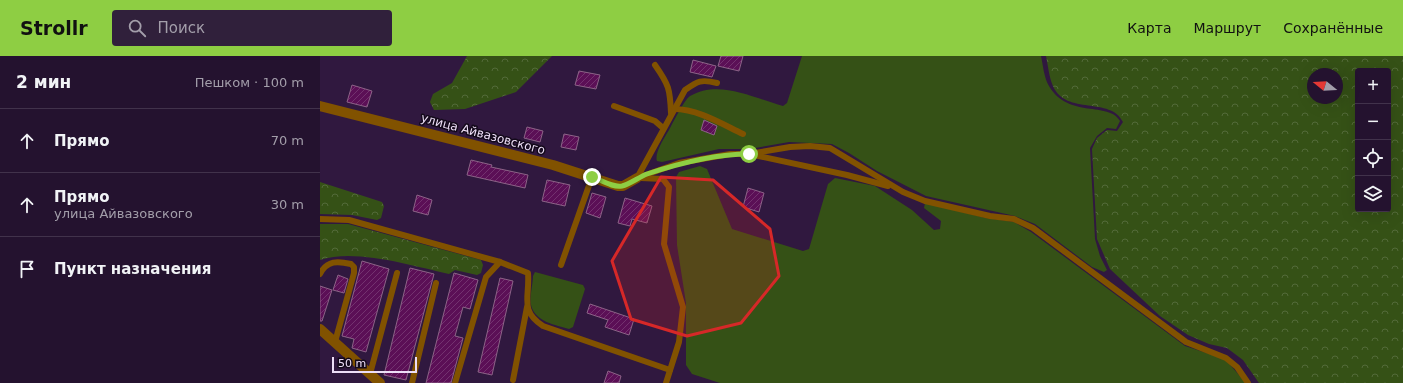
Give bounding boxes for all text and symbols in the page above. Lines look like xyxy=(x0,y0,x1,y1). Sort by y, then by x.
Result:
search box xyxy=(112,10,392,46)
text: Strollr xyxy=(20,17,88,39)
icon: search xyxy=(126,17,148,39)
text: Поиск xyxy=(158,19,205,37)
text: Карта xyxy=(1127,20,1171,36)
text: Маршрут xyxy=(1193,20,1261,36)
text: Сохранённые xyxy=(1283,20,1383,36)
north arrow xyxy=(1307,68,1343,104)
map controls xyxy=(1355,68,1391,212)
button: + xyxy=(1355,68,1391,104)
text: 2 мин xyxy=(16,72,71,92)
text: Пешком · 100 m xyxy=(195,75,304,90)
button: − xyxy=(1355,104,1391,140)
street label: улица Айвазовского xyxy=(419,111,547,157)
icon: ahead xyxy=(16,130,38,152)
text: Прямо xyxy=(54,132,110,150)
text: 70 m xyxy=(271,133,304,148)
button: locate xyxy=(1355,140,1391,176)
route start xyxy=(740,145,758,163)
route end xyxy=(583,168,601,186)
button: layers xyxy=(1355,176,1391,212)
text: Прямо xyxy=(54,188,110,206)
icon: ahead xyxy=(16,194,38,216)
text: 30 m xyxy=(271,197,304,212)
text: улица Айвазовского xyxy=(54,206,193,221)
icon: arrive xyxy=(16,258,38,280)
text: Пункт назначения xyxy=(54,260,211,278)
scale bar xyxy=(332,355,417,374)
text: 50 m xyxy=(338,357,366,370)

